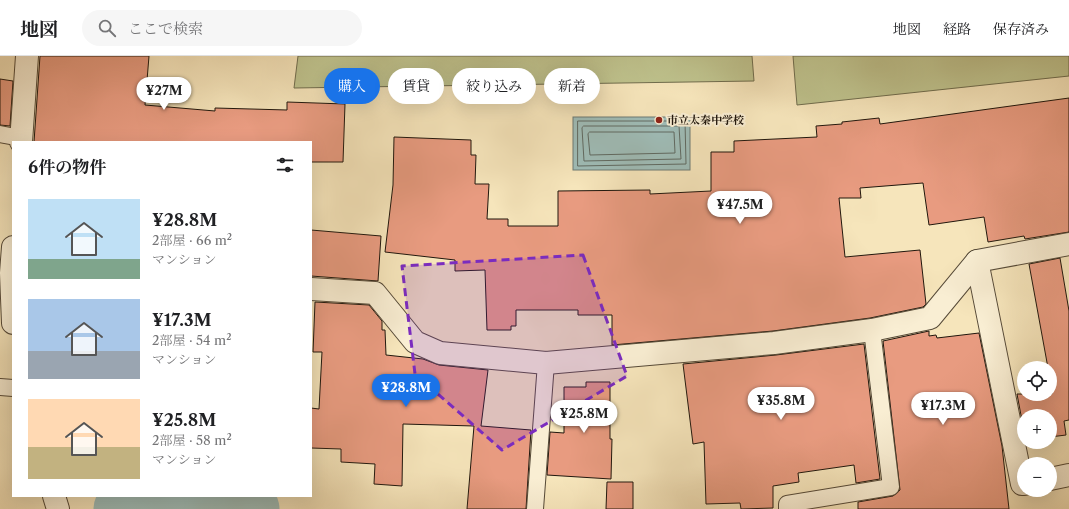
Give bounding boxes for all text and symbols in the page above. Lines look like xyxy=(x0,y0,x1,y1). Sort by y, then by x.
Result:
search box xyxy=(82,10,362,46)
icon: search xyxy=(96,17,118,39)
text: 地図 xyxy=(20,18,58,41)
text: ここで検索 xyxy=(128,19,203,38)
text: 地図 xyxy=(893,20,921,38)
text: 経路 xyxy=(943,20,971,38)
text: 保存済み xyxy=(993,20,1049,38)
chip: 購入 xyxy=(324,68,380,104)
chip: 賃貸 xyxy=(388,68,444,104)
chip: 絞り込み xyxy=(452,68,536,104)
chip: 新着 xyxy=(544,68,600,104)
pin: ¥27M xyxy=(140,77,188,111)
text: ¥27M xyxy=(145,82,183,98)
place label: 市立太秦中学校 xyxy=(667,113,744,127)
marker: 市立太秦中学校 xyxy=(654,115,664,125)
icon: filters xyxy=(274,154,296,176)
text: 6件の物件 xyxy=(28,157,106,177)
pin: ¥47.5M xyxy=(707,191,773,225)
text: ¥47.5M xyxy=(716,196,764,212)
text: ¥28.8M xyxy=(152,210,217,230)
icon: home xyxy=(60,215,108,263)
text: 2部屋 · 66 m² xyxy=(152,232,232,248)
text: マンション xyxy=(152,251,216,267)
text: ¥17.3M xyxy=(152,310,212,330)
icon: home xyxy=(60,315,108,363)
text: 2部屋 · 54 m² xyxy=(152,332,232,348)
text: マンション xyxy=(152,351,216,367)
map controls xyxy=(1017,361,1057,497)
button: locate xyxy=(1017,361,1057,401)
pin: ¥28.8M xyxy=(373,374,439,408)
text: ¥28.8M xyxy=(381,379,431,395)
pin: ¥35.8M xyxy=(748,387,814,421)
text: ¥35.8M xyxy=(757,392,805,408)
pin: ¥17.3M xyxy=(910,392,976,426)
text: ¥17.3M xyxy=(920,397,966,413)
pin: ¥25.8M xyxy=(551,400,617,434)
text: ¥25.8M xyxy=(559,405,609,421)
button: + xyxy=(1017,409,1057,449)
text: ¥25.8M xyxy=(152,410,216,430)
icon: home xyxy=(60,415,108,463)
text: 2部屋 · 58 m² xyxy=(152,432,232,448)
text: マンション xyxy=(152,451,216,467)
button: − xyxy=(1017,457,1057,497)

